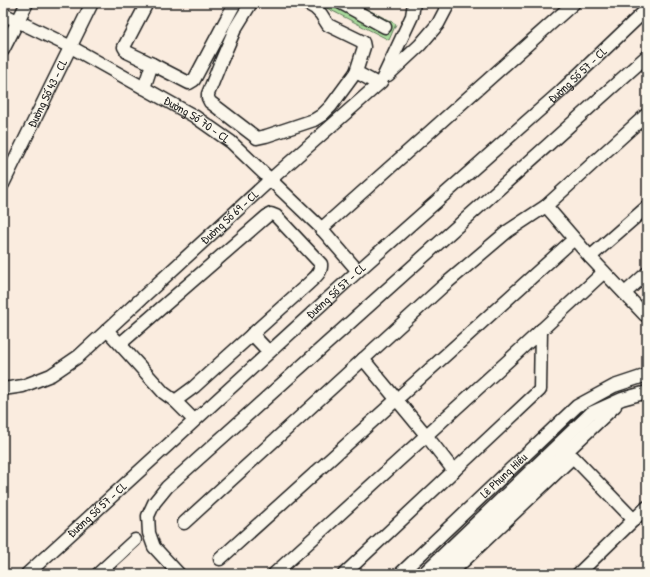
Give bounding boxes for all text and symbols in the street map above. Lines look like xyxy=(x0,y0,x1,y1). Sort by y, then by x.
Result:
street label: Đường Số 57 - CL xyxy=(544,42,611,107)
street label: Đường Số 43 - CL xyxy=(23,56,71,130)
street label: Đường Số 70 - CL xyxy=(161,92,234,147)
street label: Đường Số 69 - CL xyxy=(196,185,263,248)
street label: Đường Số 57 - CL xyxy=(302,259,370,322)
street label: Lê Phụng Hiểu xyxy=(476,449,531,502)
street label: Đường Số 57 - CL xyxy=(63,477,131,541)

